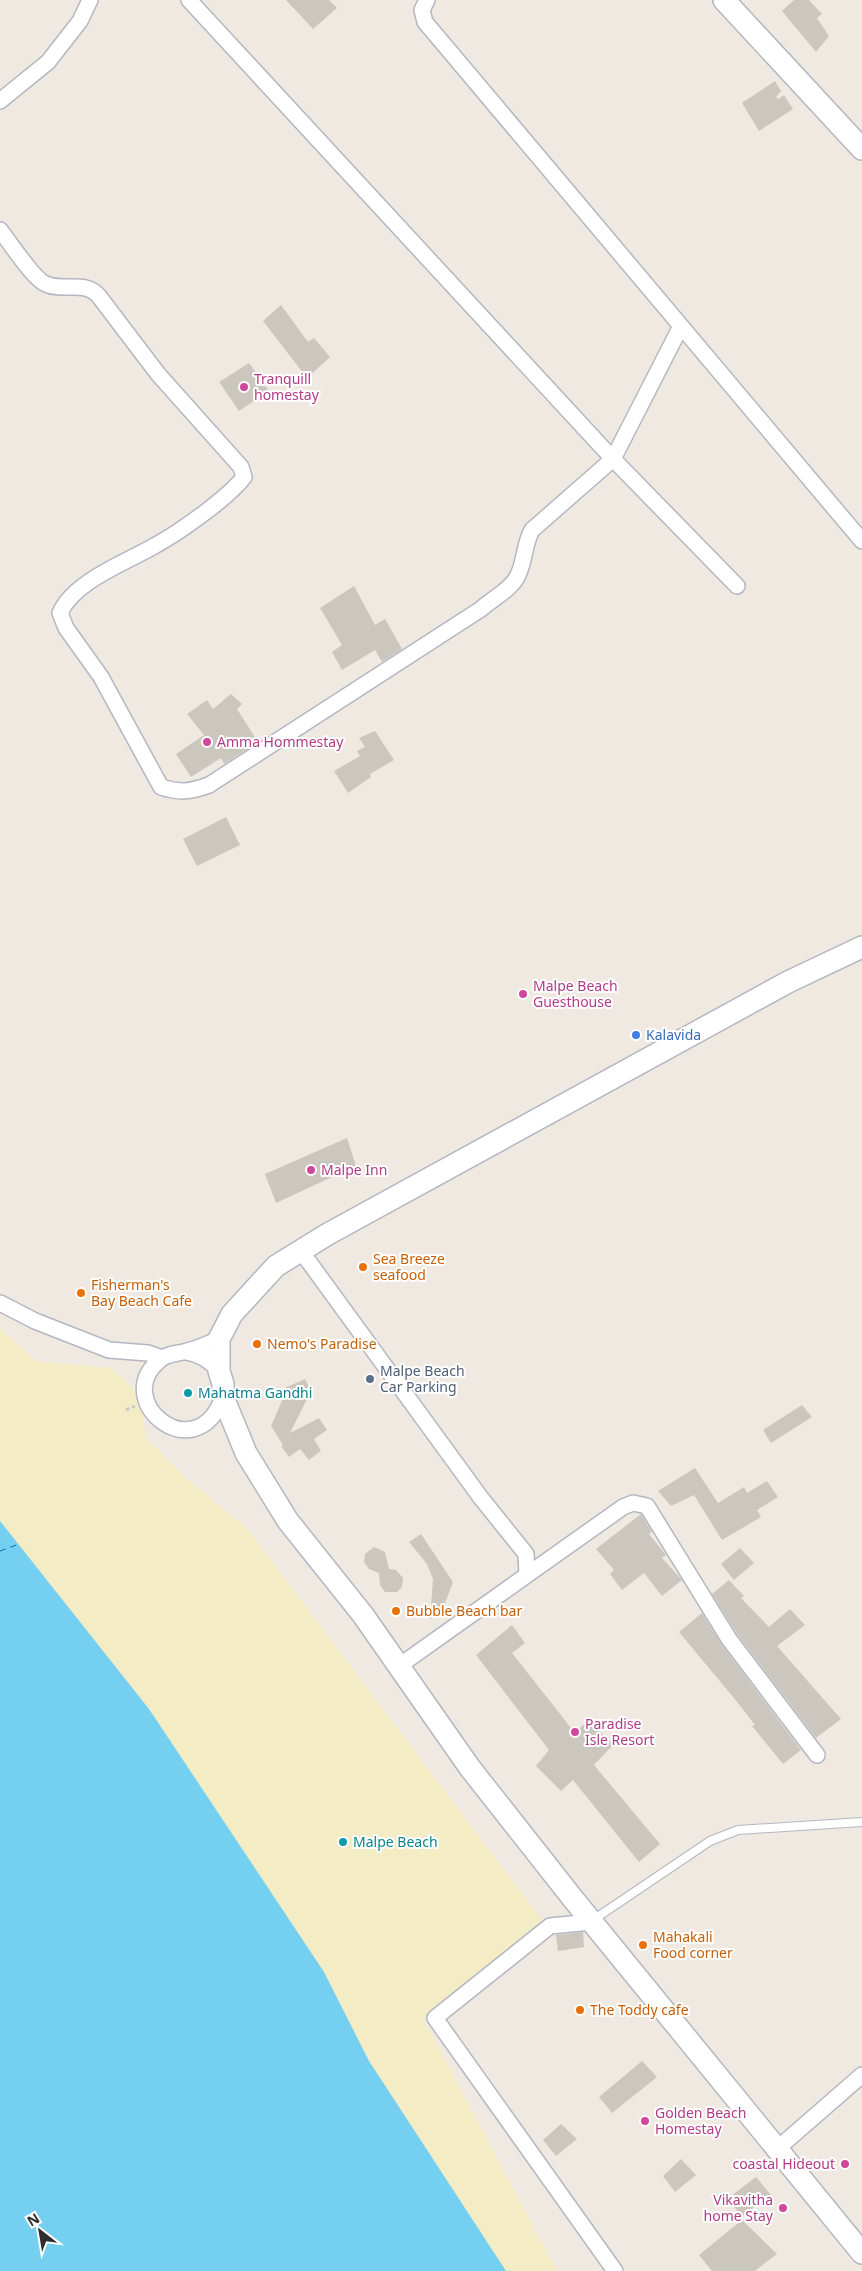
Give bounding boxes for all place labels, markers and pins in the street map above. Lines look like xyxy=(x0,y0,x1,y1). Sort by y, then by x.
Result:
place label: Tranquill homestay xyxy=(254,369,320,404)
marker: Tranquill homestay xyxy=(238,381,250,393)
place label: Amma Hommestay xyxy=(217,732,344,751)
marker: Amma Hommestay xyxy=(201,736,213,748)
place label: Malpe Beach Guesthouse xyxy=(533,976,618,1011)
marker: Malpe Beach Guesthouse xyxy=(517,988,529,1000)
place label: Kalavida xyxy=(646,1025,701,1044)
marker: Kalavida xyxy=(630,1029,642,1041)
place label: Malpe Inn xyxy=(321,1160,387,1179)
marker: Malpe Inn xyxy=(305,1164,317,1176)
place label: Sea Breeze seafood xyxy=(373,1249,445,1284)
marker: Sea Breeze seafood xyxy=(357,1261,369,1273)
place label: Fisherman's Bay Beach Cafe xyxy=(91,1275,192,1310)
marker: Fisherman's Bay Beach Cafe xyxy=(75,1287,87,1299)
place label: Nemo's Paradise xyxy=(267,1334,377,1353)
marker: Nemo's Paradise xyxy=(251,1338,263,1350)
place label: Malpe Beach Car Parking xyxy=(380,1361,465,1396)
marker: Malpe Beach Car Parking xyxy=(364,1373,376,1385)
place label: Mahatma Gandhi xyxy=(198,1383,312,1402)
marker: Mahatma Gandhi xyxy=(182,1387,194,1399)
place label: Bubble Beach bar xyxy=(406,1601,522,1620)
marker: Bubble Beach bar xyxy=(390,1605,402,1617)
place label: Paradise Isle Resort xyxy=(585,1714,654,1749)
marker: Paradise Isle Resort xyxy=(569,1726,581,1738)
place label: Malpe Beach xyxy=(353,1832,438,1851)
marker: Malpe Beach xyxy=(337,1836,349,1848)
place label: Mahakali Food corner xyxy=(653,1927,733,1962)
marker: Mahakali Food corner xyxy=(637,1939,649,1951)
place label: The Toddy cafe xyxy=(590,2000,689,2019)
marker: The Toddy cafe xyxy=(574,2004,586,2016)
place label: Golden Beach Homestay xyxy=(655,2103,746,2138)
marker: Golden Beach Homestay xyxy=(639,2115,651,2127)
place label: coastal Hideout xyxy=(732,2154,835,2173)
marker: coastal Hideout xyxy=(839,2158,851,2170)
place label: Vikavitha home Stay xyxy=(704,2190,774,2225)
marker: Vikavitha home Stay xyxy=(777,2202,789,2214)

